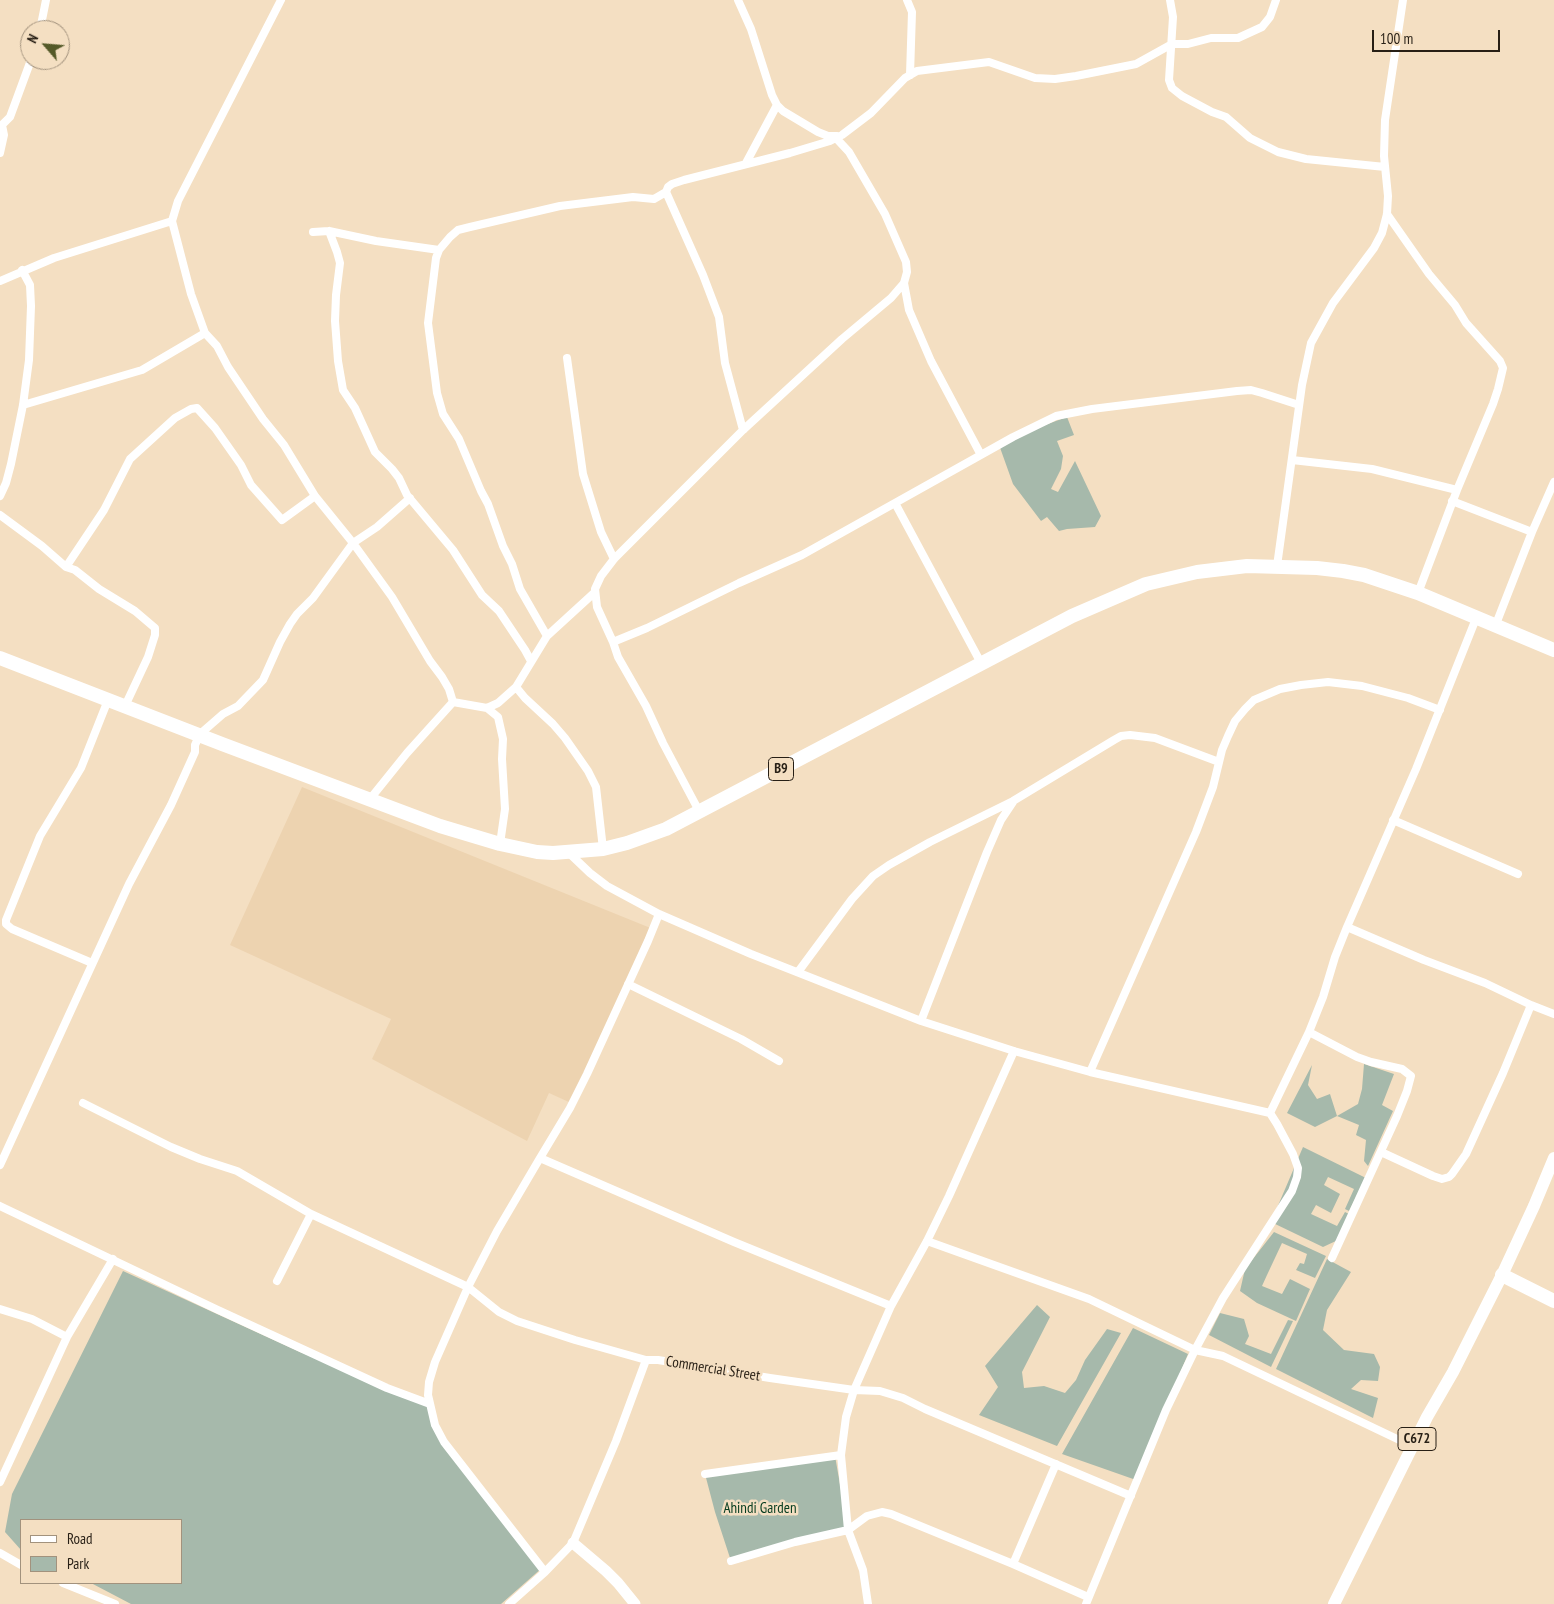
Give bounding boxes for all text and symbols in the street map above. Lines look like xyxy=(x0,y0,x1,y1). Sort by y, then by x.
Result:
north arrow xyxy=(20,20,70,70)
scale bar xyxy=(1374,20,1502,52)
text: 100 m xyxy=(1380,29,1413,48)
text: N xyxy=(23,31,42,46)
road number: B9 xyxy=(768,758,794,781)
street label: Commercial Street xyxy=(665,1353,761,1385)
road number: C672 xyxy=(1398,1428,1436,1450)
park label: Ahindi Garden xyxy=(723,1500,797,1518)
legend xyxy=(20,1519,182,1584)
text: Road xyxy=(67,1529,93,1548)
text: Park xyxy=(67,1554,89,1573)

